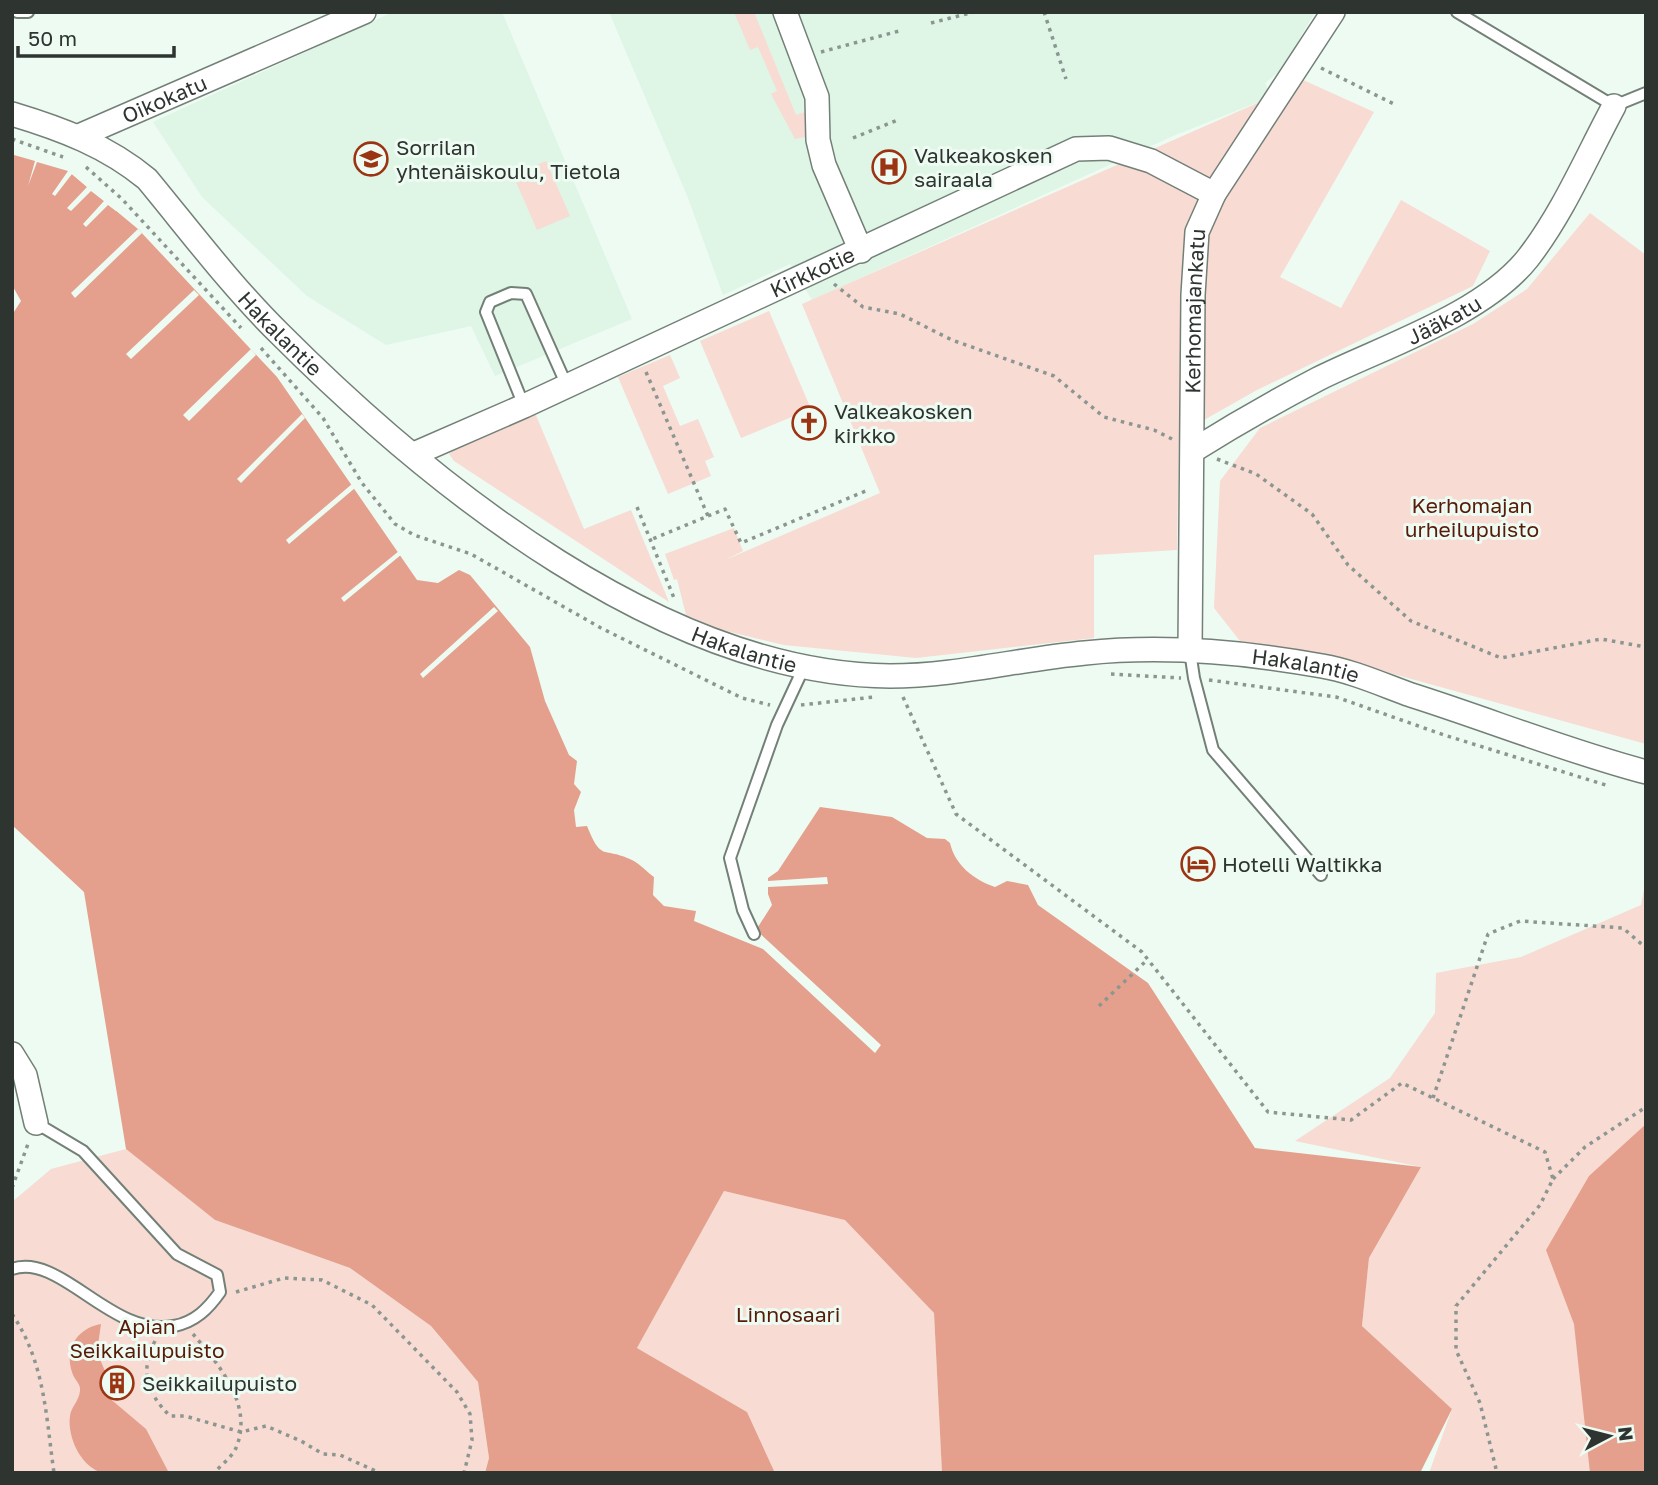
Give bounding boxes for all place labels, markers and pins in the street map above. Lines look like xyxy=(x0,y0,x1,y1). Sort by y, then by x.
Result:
place label: Sorrilan yhtenäiskoulu, Tietola xyxy=(396,134,621,184)
school or university icon: Sorrilan yhtenäiskoulu, Tietola xyxy=(352,140,390,178)
place label: Valkeakosken sairaala xyxy=(914,142,1053,192)
hospital icon: Valkeakosken sairaala xyxy=(870,148,908,186)
place label: Valkeakosken kirkko xyxy=(834,398,973,448)
church icon: Valkeakosken kirkko xyxy=(790,404,828,442)
hotel icon: Hotelli Waltikka xyxy=(1179,845,1217,883)
place label: Hotelli Waltikka xyxy=(1222,851,1382,877)
building icon: Seikkailupuisto xyxy=(98,1364,136,1402)
place label: Seikkailupuisto xyxy=(142,1370,297,1396)

